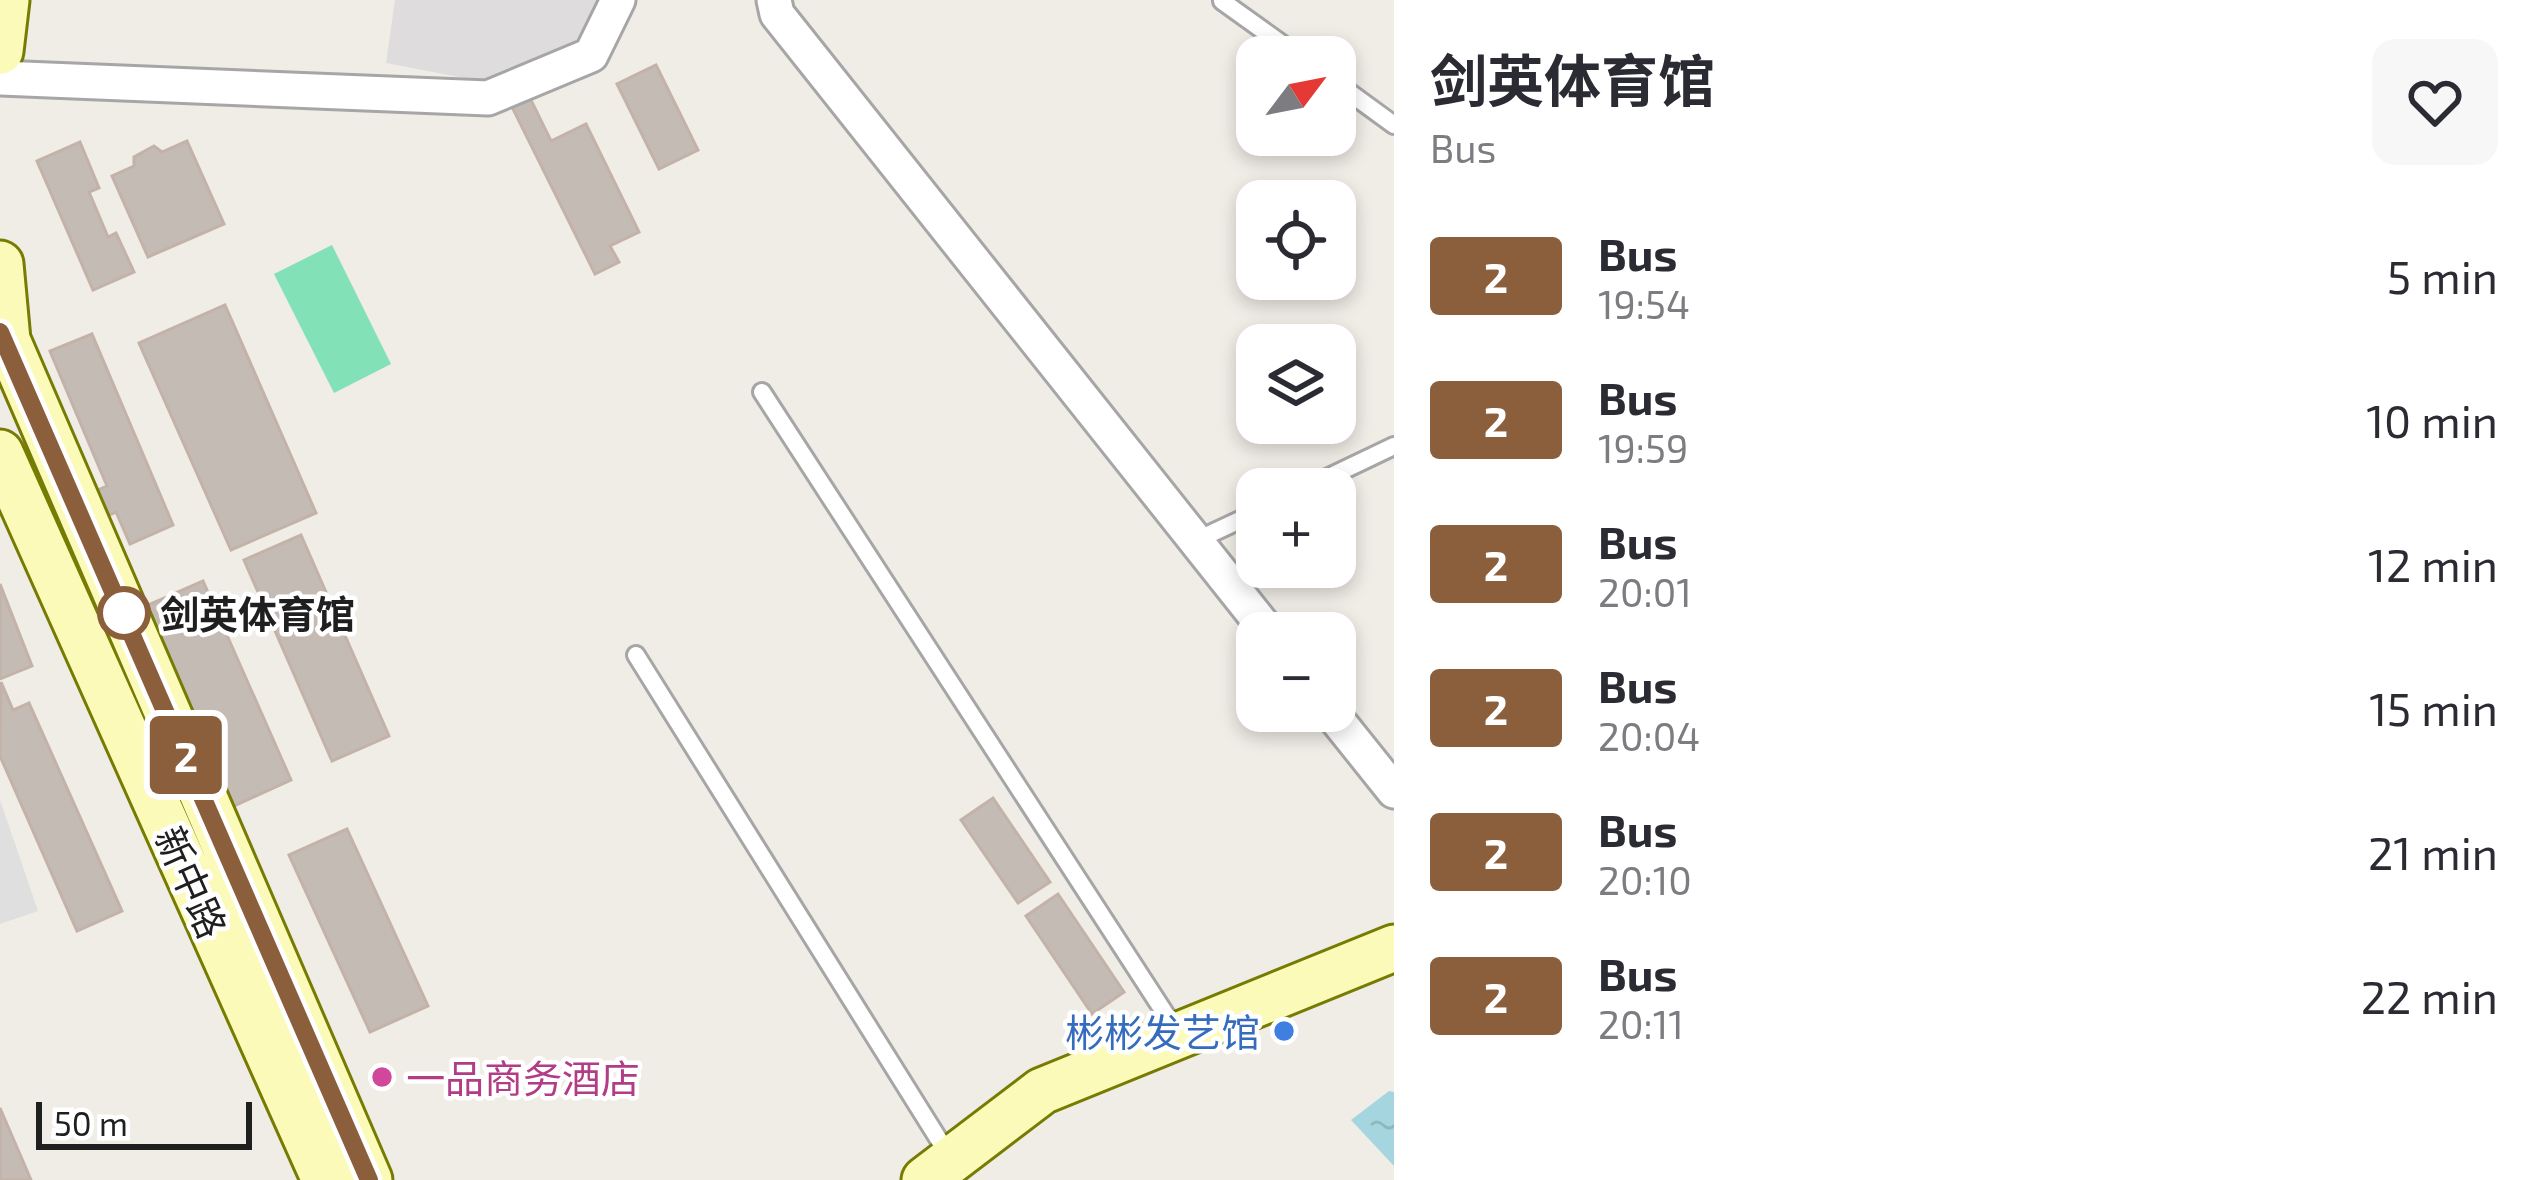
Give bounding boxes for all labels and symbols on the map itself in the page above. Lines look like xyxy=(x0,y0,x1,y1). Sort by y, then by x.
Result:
north arrow xyxy=(1236,36,1356,156)
marker: 剑英体育馆 xyxy=(99,588,149,638)
place label: 剑英体育馆 xyxy=(160,590,355,637)
line badge: 2 xyxy=(147,716,225,794)
street label: 新中路 xyxy=(147,819,237,945)
place label: 彬彬发艺馆 xyxy=(1065,1008,1260,1055)
marker: 彬彬发艺馆 xyxy=(1271,1018,1297,1044)
place label: 一品商务酒店 xyxy=(406,1054,640,1101)
marker: 一品商务酒店 xyxy=(369,1064,395,1090)
scale bar xyxy=(36,1096,252,1149)

